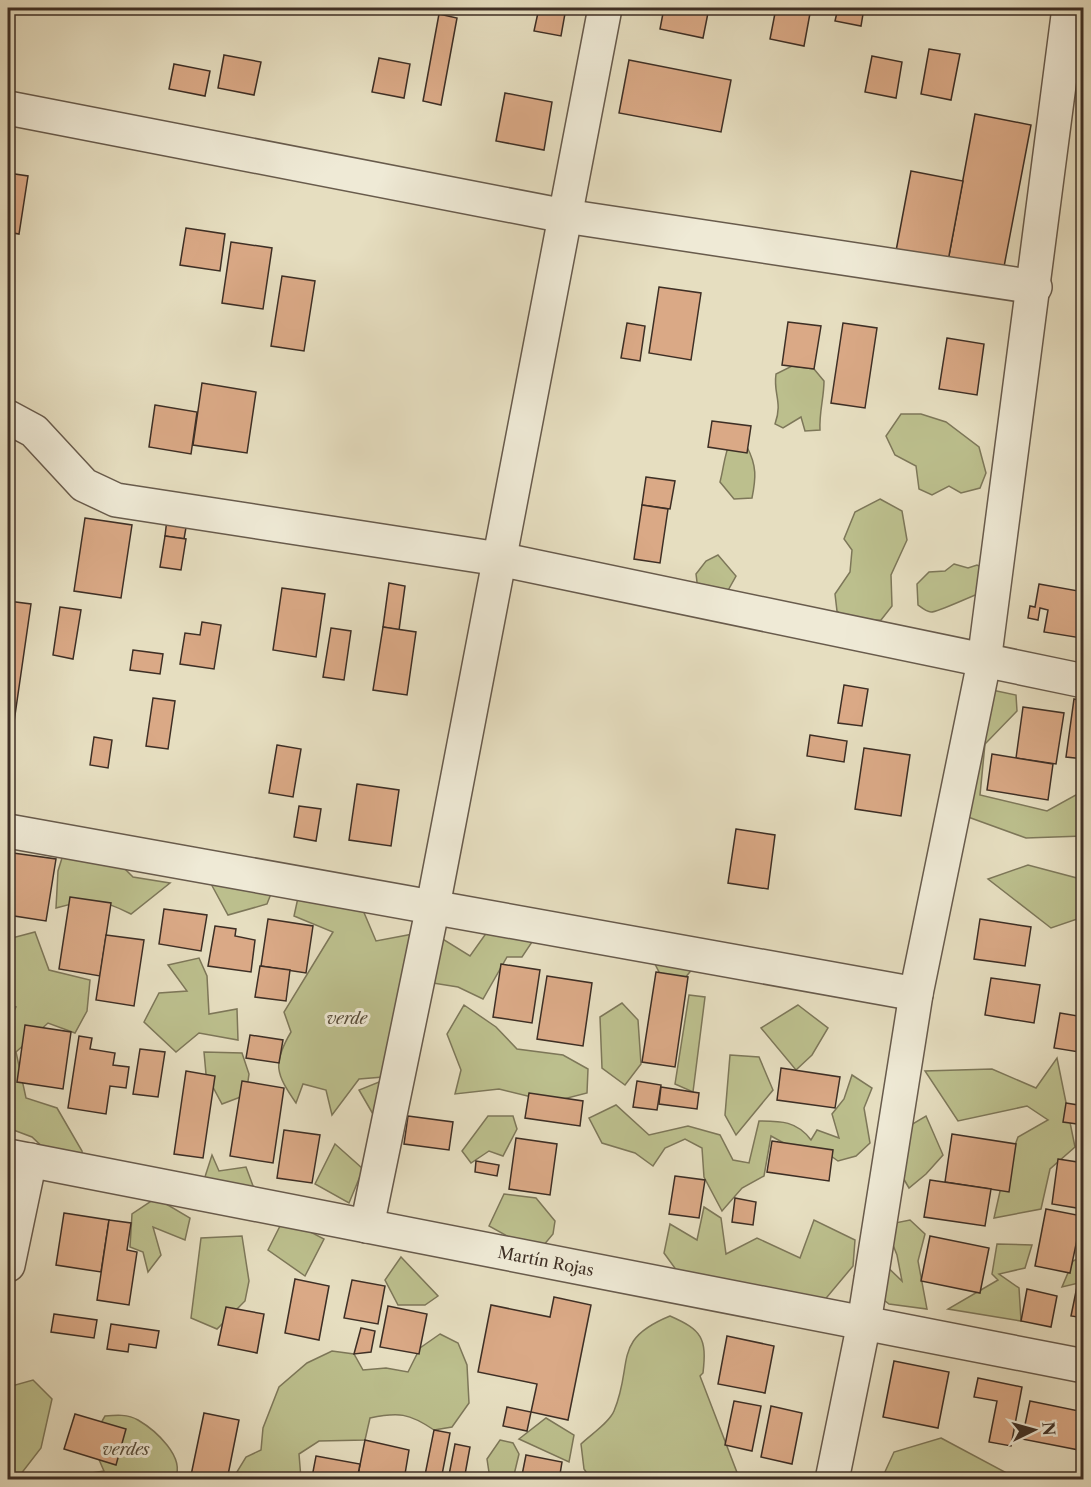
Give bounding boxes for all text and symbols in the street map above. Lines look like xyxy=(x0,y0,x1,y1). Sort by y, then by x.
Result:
park label: verde xyxy=(327,1008,368,1028)
street label: Martín Rojas xyxy=(496,1242,596,1280)
north arrow xyxy=(1004,1400,1064,1460)
text: N xyxy=(1038,1421,1060,1437)
park label: verdes xyxy=(103,1439,149,1459)

